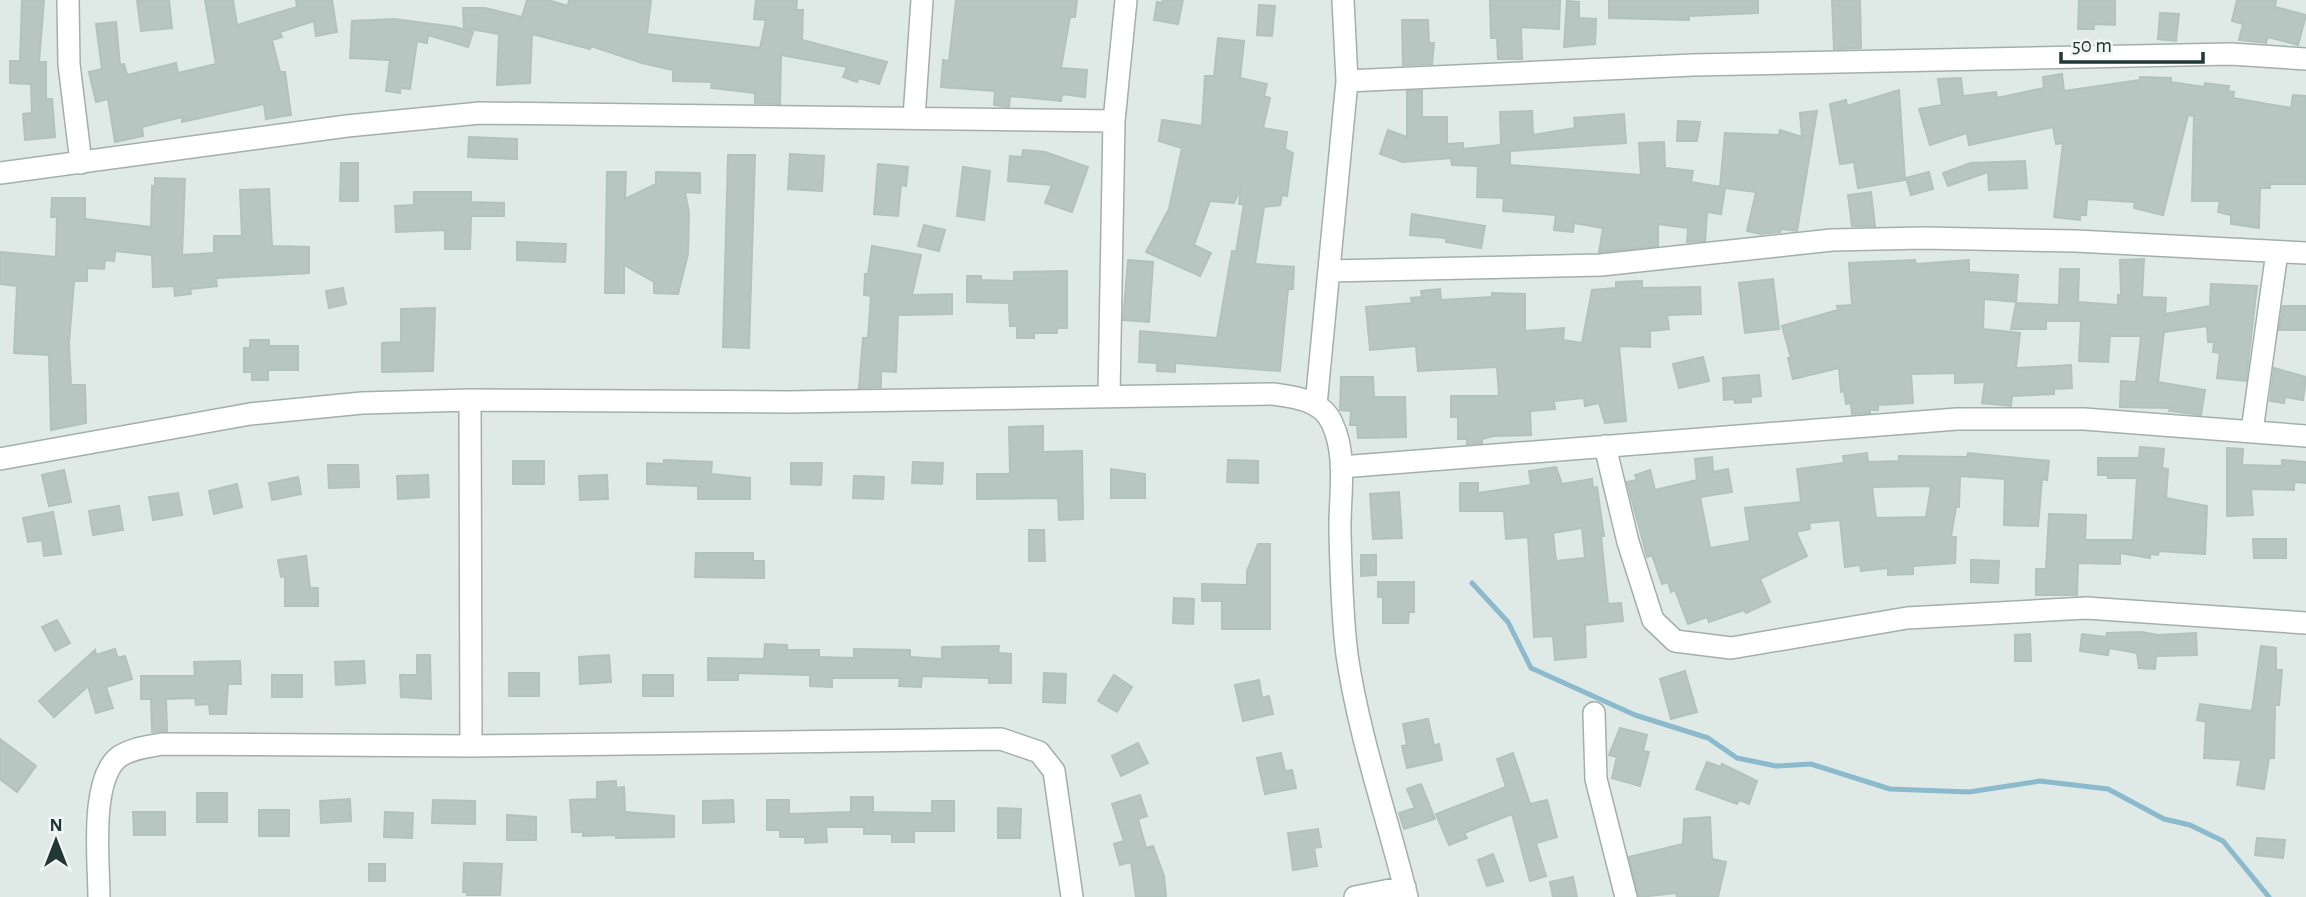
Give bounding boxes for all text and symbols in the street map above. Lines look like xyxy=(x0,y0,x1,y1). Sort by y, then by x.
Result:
scale bar xyxy=(2061,21,2203,65)
text: 50 m xyxy=(2072,35,2112,56)
north arrow xyxy=(21,806,91,876)
text: N xyxy=(49,816,63,835)

